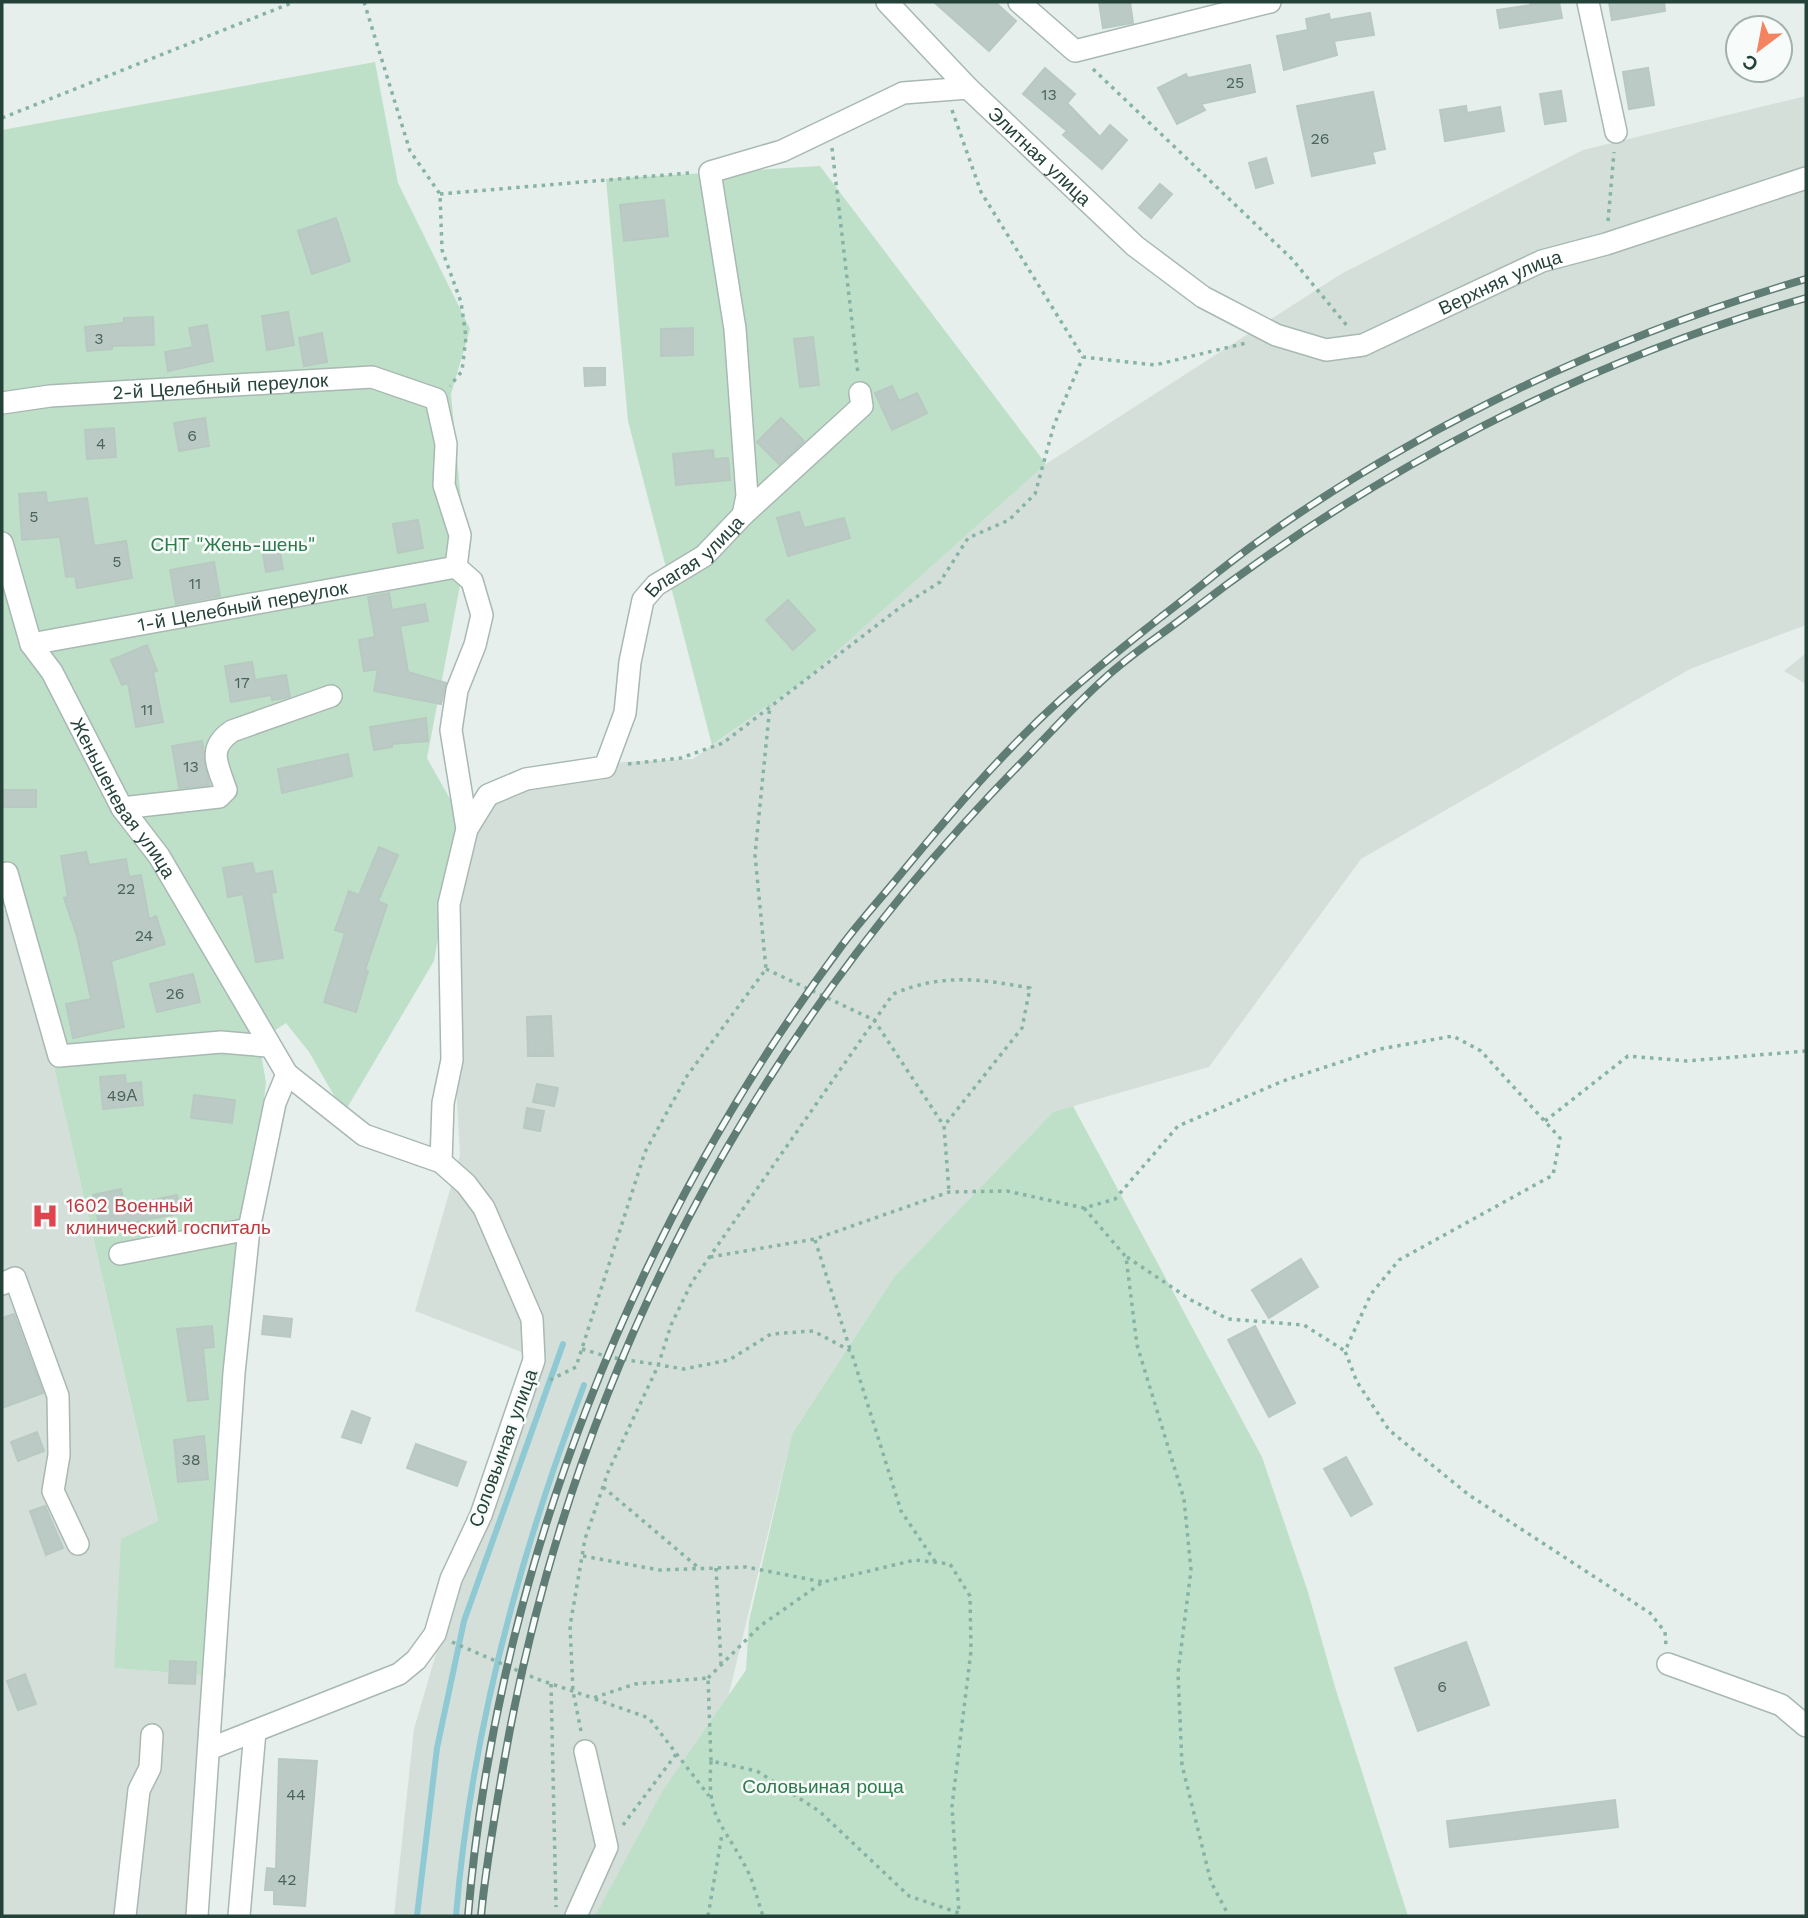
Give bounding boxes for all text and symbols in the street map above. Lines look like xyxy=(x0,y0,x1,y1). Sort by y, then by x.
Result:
north arrow xyxy=(1724,14,1794,84)
text: С xyxy=(1738,49,1762,76)
house number: 25 xyxy=(1226,73,1244,92)
house number: 13 xyxy=(1041,85,1057,104)
street label: Элитная улица xyxy=(983,102,1097,210)
house number: 26 xyxy=(1310,129,1330,148)
street label: Верхняя улица xyxy=(1435,245,1565,319)
house number: 3 xyxy=(94,329,104,348)
street label: 2-й Целебный переулок xyxy=(112,368,329,404)
house number: 6 xyxy=(187,426,197,445)
house number: 4 xyxy=(96,434,106,453)
house number: 5 xyxy=(29,507,39,526)
street label: Благая улица xyxy=(639,510,748,602)
park label: СНТ "Жень-шень" xyxy=(150,533,316,556)
house number: 5 xyxy=(112,552,122,571)
house number: 11 xyxy=(189,574,201,593)
street label: 1-й Целебный переулок xyxy=(136,575,350,636)
house number: 17 xyxy=(234,673,250,692)
house number: 11 xyxy=(141,700,153,719)
street label: Женьшеневая улица xyxy=(66,713,181,883)
house number: 13 xyxy=(183,757,199,776)
house number: 22 xyxy=(117,879,135,898)
house number: 24 xyxy=(135,926,154,945)
house number: 26 xyxy=(165,984,185,1003)
house number: 49А xyxy=(107,1086,137,1105)
place label: 1602 Военный клинический госпиталь xyxy=(66,1194,271,1239)
hospital icon: 1602 Военный клинический госпиталь xyxy=(30,1201,60,1231)
street label: Соловьиная улица xyxy=(464,1365,542,1530)
house number: 38 xyxy=(181,1450,201,1469)
house number: 6 xyxy=(1437,1677,1447,1696)
park label: Соловьиная роща xyxy=(742,1775,904,1798)
house number: 44 xyxy=(286,1785,306,1804)
house number: 42 xyxy=(277,1870,297,1889)

